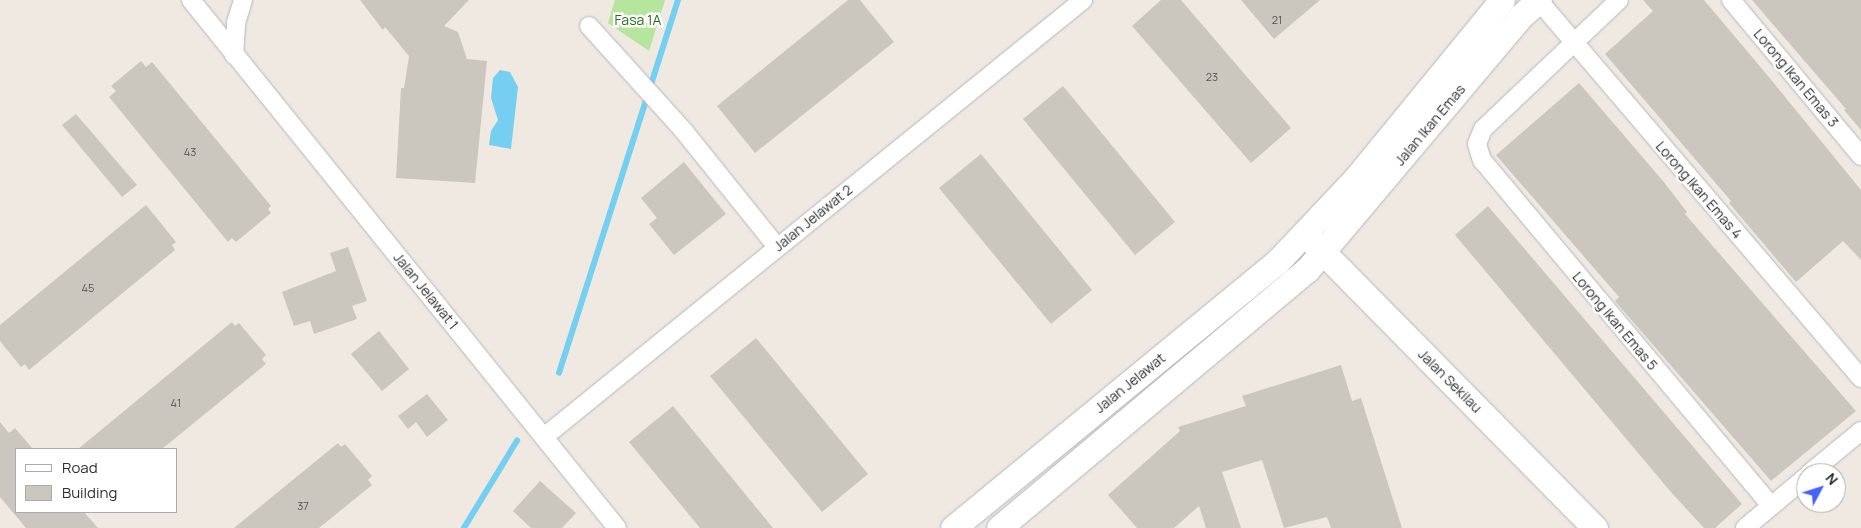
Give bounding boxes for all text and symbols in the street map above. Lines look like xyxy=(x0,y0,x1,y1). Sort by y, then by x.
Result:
park label: Fasa 1A xyxy=(615,12,661,28)
house number: 21 xyxy=(1272,13,1282,27)
street label: Lorong Ikan Emas 3 xyxy=(1750,26,1842,130)
house number: 23 xyxy=(1206,70,1218,84)
street label: Jalan Ikan Emas xyxy=(1391,81,1469,169)
street label: Lorong Ikan Emas 4 xyxy=(1652,138,1746,242)
house number: 43 xyxy=(184,145,196,159)
street label: Jalan Jelawat 2 xyxy=(770,181,856,255)
street label: Jalan Jelawat 1 xyxy=(390,249,462,333)
street label: Lorong Ikan Emas 5 xyxy=(1569,268,1661,374)
house number: 45 xyxy=(82,281,94,295)
street label: Jalan Sekilau xyxy=(1415,346,1485,416)
street label: Jalan Jelawat xyxy=(1091,350,1169,416)
house number: 41 xyxy=(171,396,181,410)
legend xyxy=(15,448,178,513)
text: Road xyxy=(62,457,98,478)
north arrow xyxy=(1796,463,1846,513)
text: N xyxy=(1822,469,1843,489)
text: Building xyxy=(62,482,117,503)
house number: 37 xyxy=(297,499,309,513)

